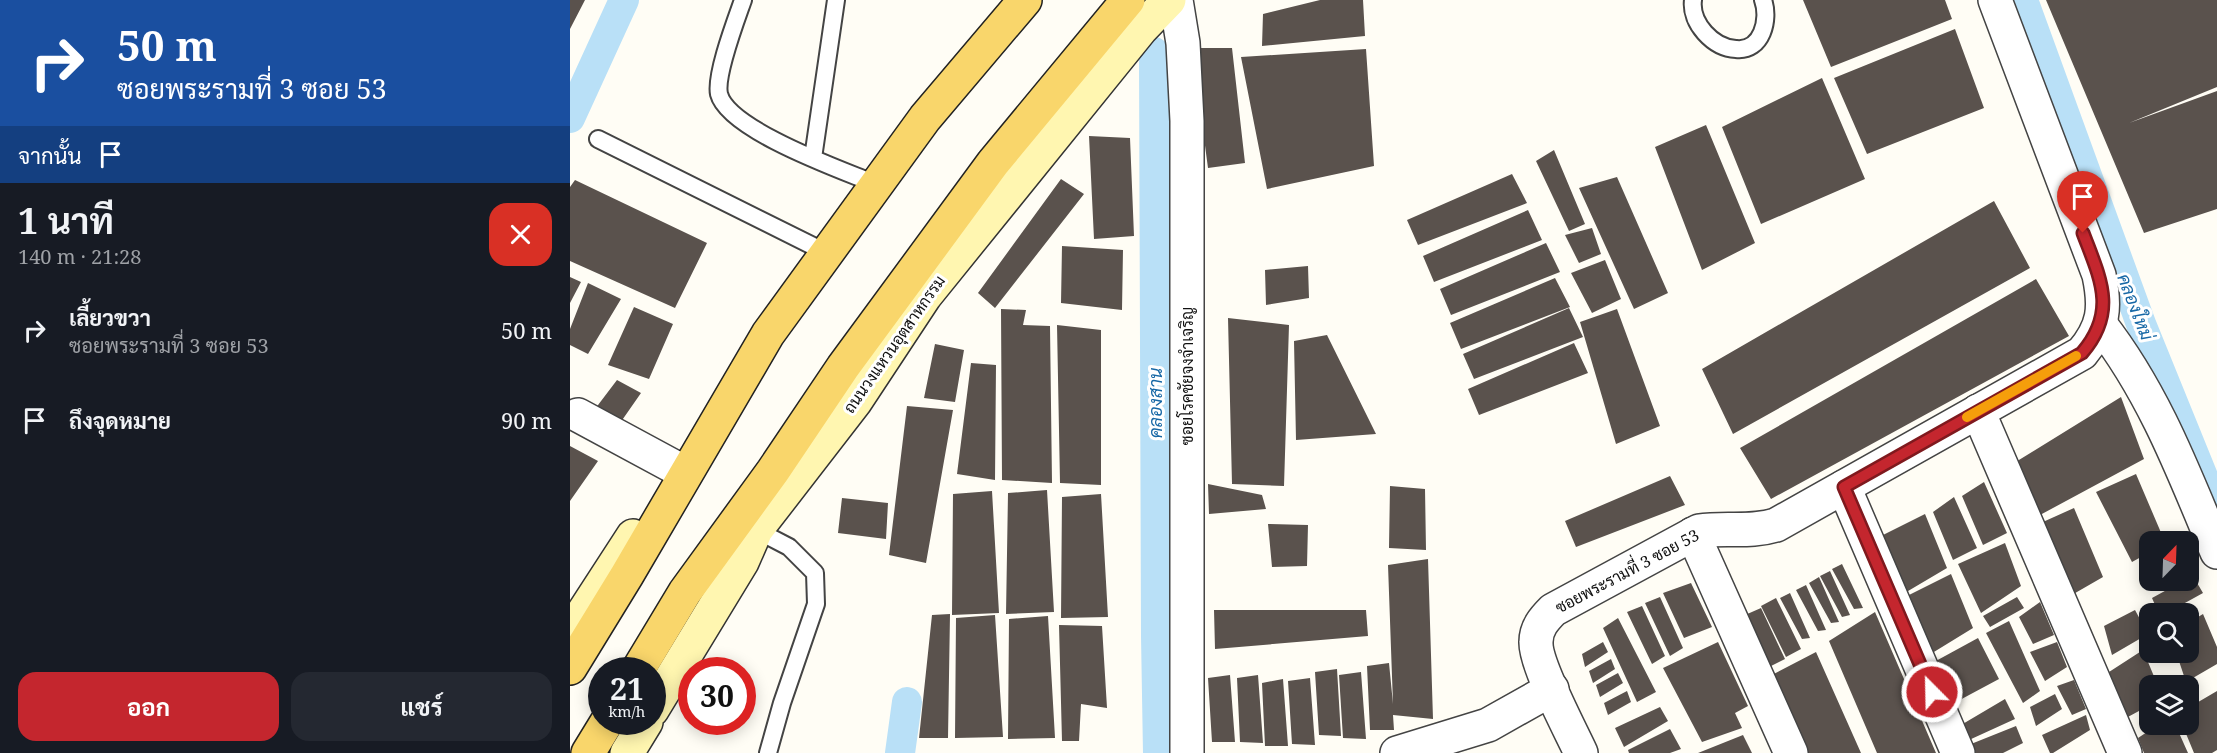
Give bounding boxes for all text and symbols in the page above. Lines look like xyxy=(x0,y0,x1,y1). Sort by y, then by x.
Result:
text: 50 m xyxy=(117,16,217,73)
icon: right xyxy=(18,24,96,102)
text: ซอยพระรามที่ 3 ซอย 53 xyxy=(117,70,387,107)
icon: arrive xyxy=(94,138,127,171)
text: จากนั้น xyxy=(18,140,82,170)
pin xyxy=(2057,171,2108,233)
icon: arrive xyxy=(2066,180,2099,213)
text: 1 นาที xyxy=(18,196,114,245)
button: close xyxy=(489,203,552,266)
text: 140 m · 21:28 xyxy=(18,243,141,270)
water label: คลองใหม่ xyxy=(2112,270,2160,344)
street label: ถนนวงแหวนอุตสาหกรรม xyxy=(838,271,951,418)
text: เลี้ยวขวา xyxy=(69,302,151,332)
street label: ซอยโรคชัยจงจำเจริญ xyxy=(1176,307,1198,445)
icon: right xyxy=(18,314,51,347)
text: 50 m xyxy=(501,315,552,345)
text: ซอยพระรามที่ 3 ซอย 53 xyxy=(69,332,269,359)
water label: คลองสาน xyxy=(1143,367,1167,438)
icon: arrive xyxy=(18,404,51,437)
text: ถึงจุดหมาย xyxy=(69,405,171,435)
text: 90 m xyxy=(501,405,552,435)
street label: ซอยพระรามที่ 3 ซอย 53 xyxy=(1550,521,1703,618)
north arrow xyxy=(2139,531,2199,591)
map controls xyxy=(2139,531,2199,735)
button: search xyxy=(2139,603,2199,663)
speed limit sign: 30 xyxy=(678,657,756,735)
position arrow xyxy=(1900,660,1964,724)
text: 21 xyxy=(610,668,644,709)
button: ออก xyxy=(18,672,279,741)
button: แชร์ xyxy=(291,672,552,741)
button: layers xyxy=(2139,675,2199,735)
text: km/h xyxy=(609,701,645,721)

